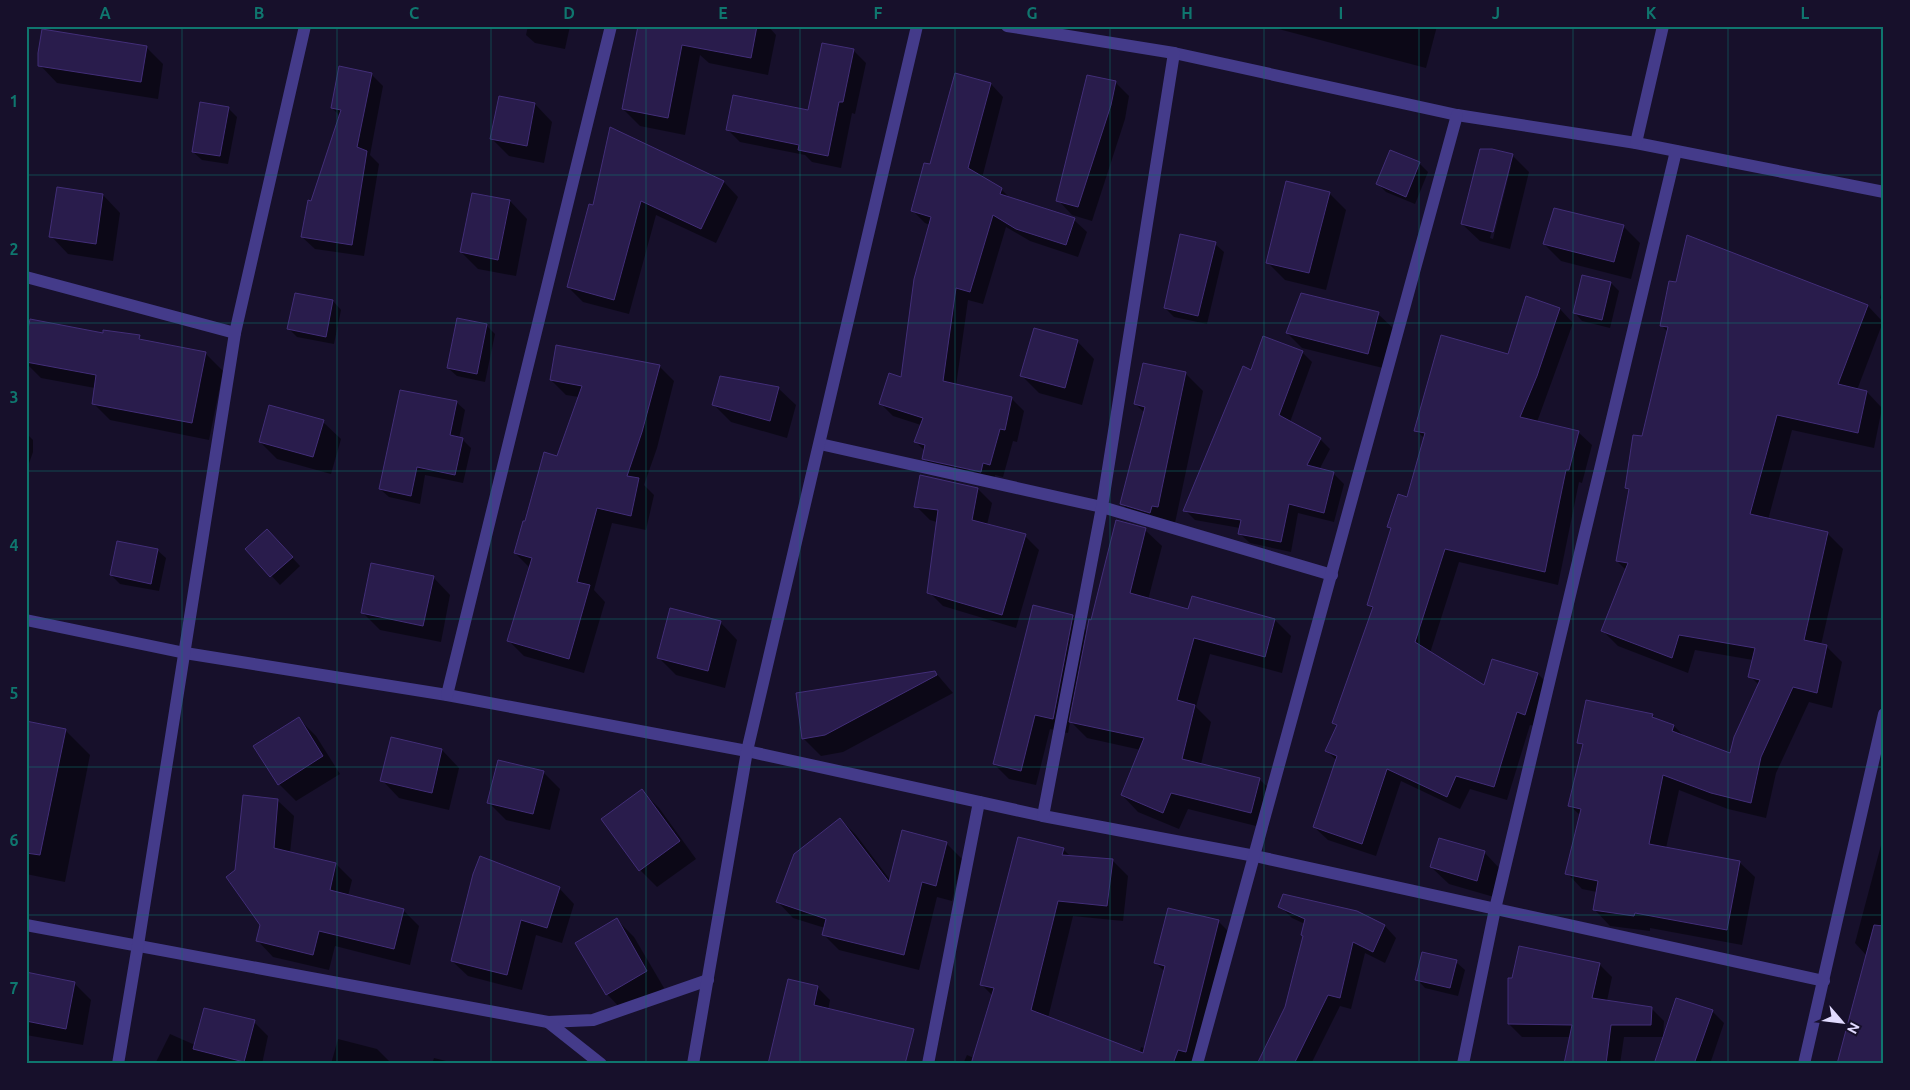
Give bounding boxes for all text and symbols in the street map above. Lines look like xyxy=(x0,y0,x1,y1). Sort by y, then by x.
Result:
text: A xyxy=(99,4,111,22)
text: B xyxy=(254,4,264,22)
text: C xyxy=(409,4,419,22)
text: D xyxy=(563,4,575,22)
text: E xyxy=(718,4,728,22)
text: F xyxy=(874,4,883,22)
text: G xyxy=(1026,4,1038,22)
text: H xyxy=(1181,4,1193,22)
text: I xyxy=(1339,4,1343,22)
text: J xyxy=(1492,4,1500,22)
text: K xyxy=(1646,4,1657,22)
text: L xyxy=(1801,4,1810,22)
text: 1 xyxy=(9,92,19,110)
text: 2 xyxy=(9,240,19,258)
text: 3 xyxy=(9,388,19,406)
text: 4 xyxy=(9,536,19,554)
text: 5 xyxy=(9,684,19,702)
text: 6 xyxy=(9,831,19,849)
text: 7 xyxy=(9,979,19,997)
north arrow xyxy=(1818,998,1868,1048)
text: N xyxy=(1844,1020,1863,1036)

